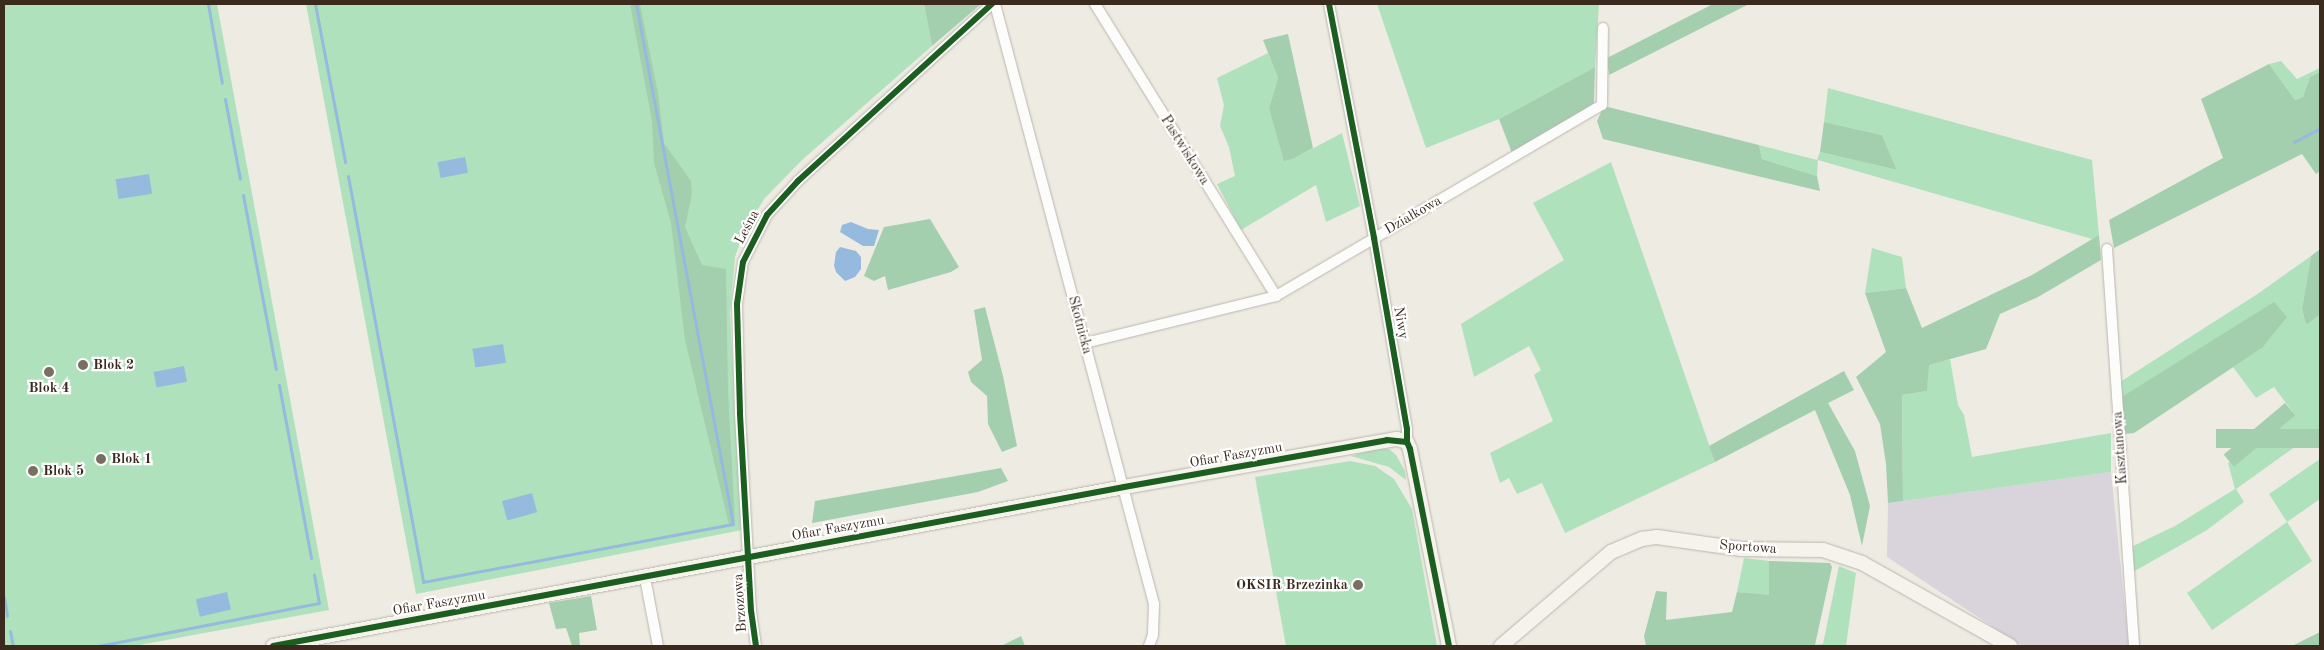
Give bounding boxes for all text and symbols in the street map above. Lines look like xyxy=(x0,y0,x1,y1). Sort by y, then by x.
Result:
street label: Pastwiskowa xyxy=(1157,112,1213,188)
street label: Działkowa xyxy=(1382,192,1444,238)
street label: Leśna xyxy=(731,207,763,247)
street label: Skotnicka xyxy=(1064,294,1096,356)
street label: Niwy xyxy=(1390,305,1412,341)
place label: Blok 2 xyxy=(93,357,134,373)
marker: Blok 2 xyxy=(77,359,89,371)
marker: Blok 4 xyxy=(43,366,55,378)
place label: Blok 4 xyxy=(28,380,70,396)
street label: Kasztanowa xyxy=(2109,411,2131,485)
street label: Ofiar Faszyzmu xyxy=(1188,439,1284,471)
place label: Blok 1 xyxy=(111,451,152,467)
marker: Blok 1 xyxy=(95,453,107,465)
place label: Blok 5 xyxy=(43,463,84,479)
marker: Blok 5 xyxy=(27,465,39,477)
street label: Ofiar Faszyzmu xyxy=(790,512,886,544)
street label: Sportowa xyxy=(1719,537,1777,557)
street label: Brzozowa xyxy=(730,573,750,633)
place label: OKSIR Brzezinka xyxy=(1236,577,1348,593)
marker: OKSIR Brzezinka xyxy=(1352,579,1364,591)
street label: Ofiar Faszyzmu xyxy=(391,587,487,619)

